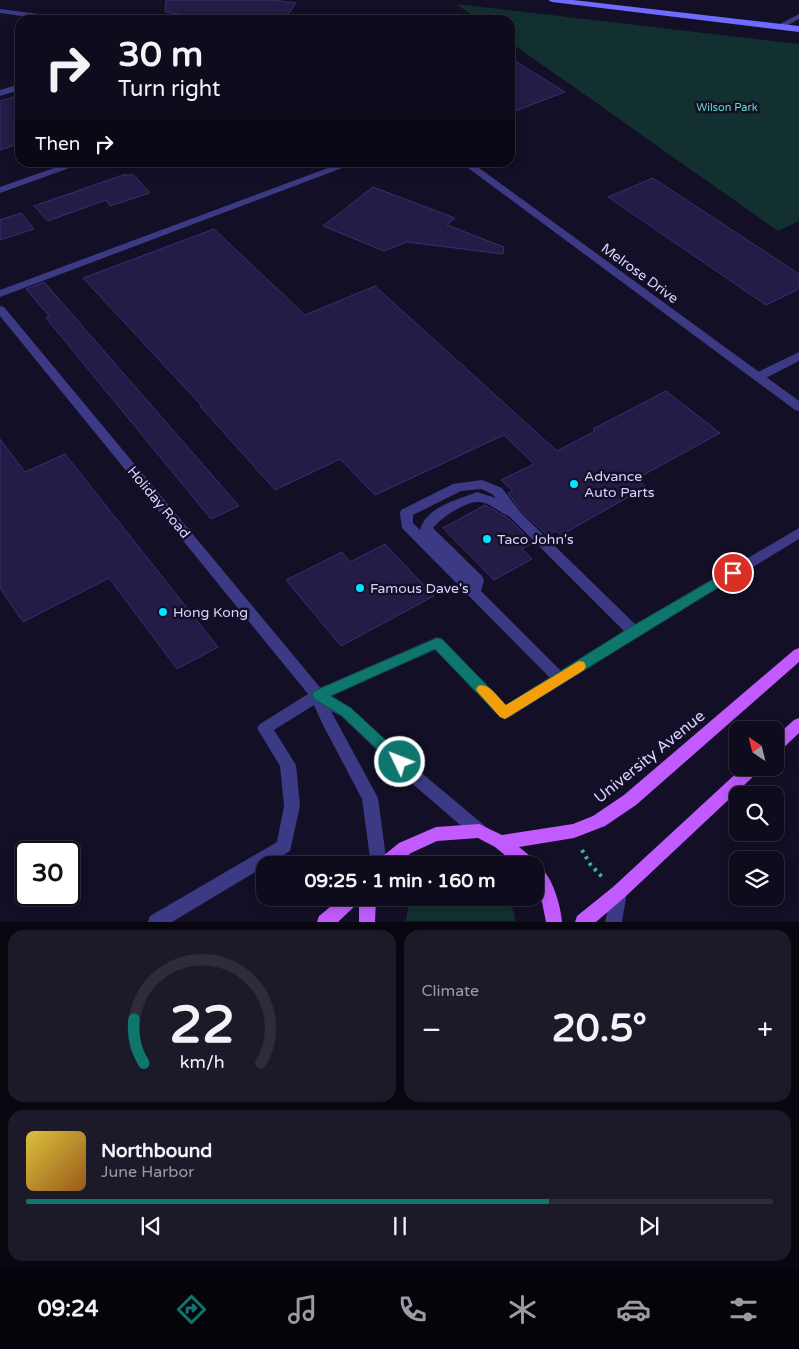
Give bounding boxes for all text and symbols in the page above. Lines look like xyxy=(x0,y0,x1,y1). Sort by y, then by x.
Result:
text: 30 m xyxy=(118,34,203,76)
icon: right xyxy=(35,35,100,100)
text: Turn right xyxy=(118,76,220,102)
park label: Wilson Park xyxy=(696,101,758,114)
icon: right xyxy=(90,130,118,158)
text: Then xyxy=(35,133,80,155)
street label: Melrose Drive xyxy=(598,240,682,307)
street label: Holiday Road xyxy=(124,463,194,542)
place label: Advance Auto Parts xyxy=(584,468,655,501)
marker: Advance Auto Parts xyxy=(568,478,580,490)
place label: Taco John's xyxy=(497,531,574,548)
marker: Taco John's xyxy=(481,533,493,545)
pin xyxy=(712,552,754,594)
icon: arrive xyxy=(719,559,747,587)
place label: Famous Dave's xyxy=(370,580,469,597)
marker: Famous Dave's xyxy=(354,582,366,594)
place label: Hong Kong xyxy=(173,604,248,621)
marker: Hong Kong xyxy=(157,606,169,618)
street label: University Avenue xyxy=(590,706,709,808)
north arrow xyxy=(729,721,784,776)
map controls xyxy=(729,721,784,906)
position arrow xyxy=(373,735,425,787)
button: search xyxy=(729,786,784,841)
speed limit sign: 30 xyxy=(15,841,80,906)
button: layers xyxy=(729,851,784,906)
text: 09:25 · 1 min · 160 m xyxy=(304,870,496,892)
text: Climate xyxy=(422,981,479,1001)
text: 22 xyxy=(169,994,234,1057)
text: 20.5° xyxy=(552,1006,647,1052)
text: − xyxy=(422,1013,441,1047)
text: + xyxy=(757,1013,773,1047)
text: km/h xyxy=(179,1052,224,1073)
text: Northbound xyxy=(101,1140,212,1162)
text: June Harbor xyxy=(101,1162,194,1182)
icon: previous xyxy=(137,1212,165,1240)
icon: pause xyxy=(386,1212,414,1240)
icon: next xyxy=(635,1212,663,1240)
icon: directions xyxy=(174,1292,209,1327)
icon: music xyxy=(285,1292,320,1327)
icon: phone xyxy=(395,1292,430,1327)
icon: climate xyxy=(505,1292,540,1327)
icon: car xyxy=(616,1292,651,1327)
icon: filters xyxy=(726,1292,761,1327)
text: 09:24 xyxy=(38,1296,99,1322)

